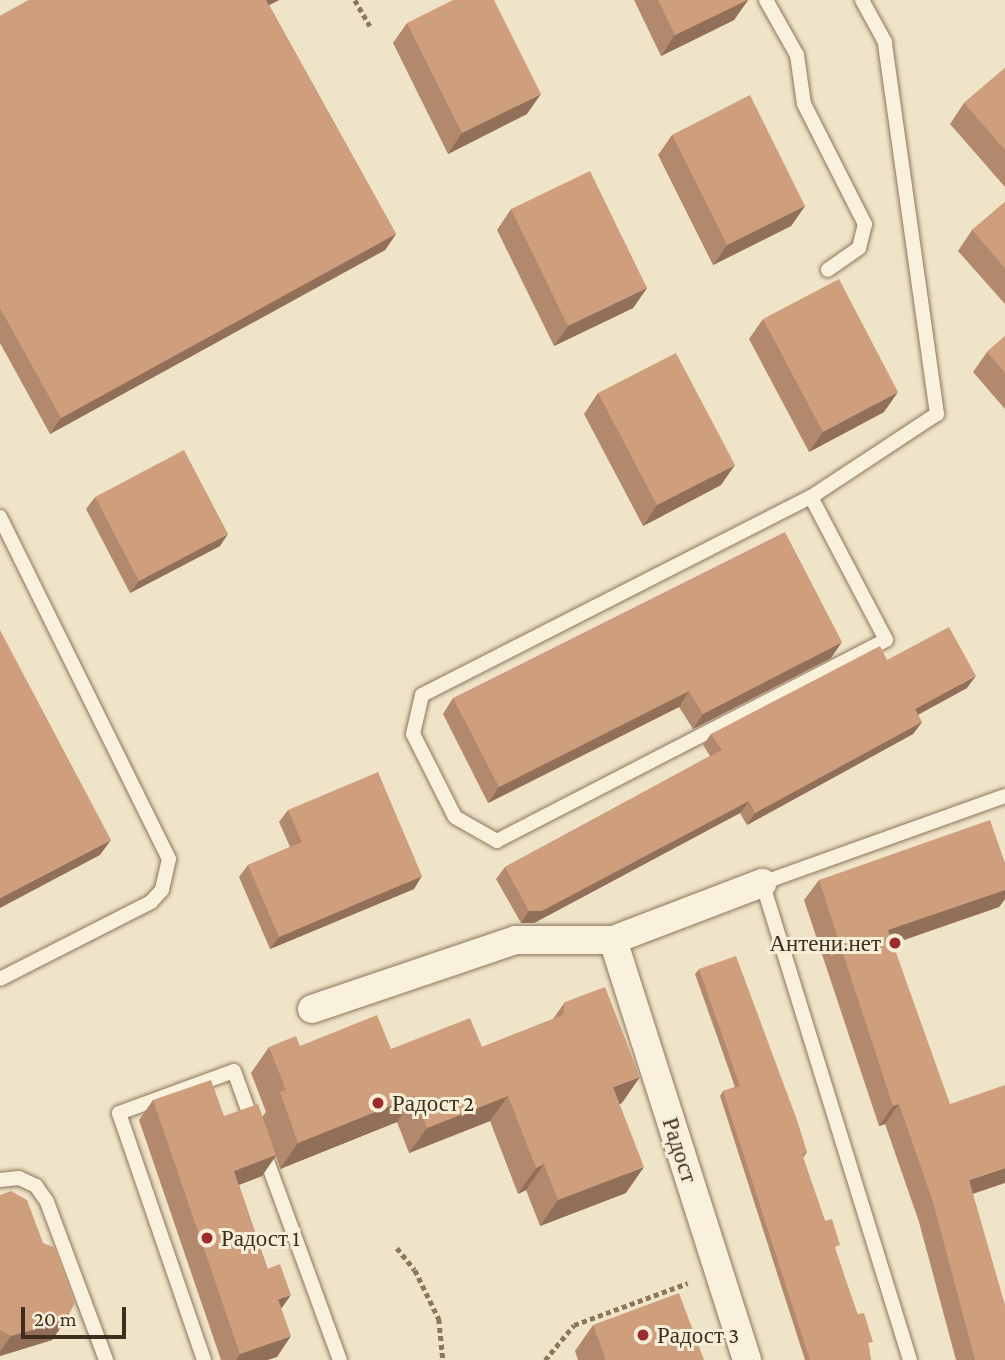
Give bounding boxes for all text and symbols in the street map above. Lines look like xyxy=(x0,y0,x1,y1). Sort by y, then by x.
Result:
place label: Антени.нет xyxy=(769,929,881,957)
marker: Антени.нет xyxy=(887,935,903,951)
place label: Радост 2 xyxy=(392,1089,474,1117)
marker: Радост 2 xyxy=(370,1095,386,1111)
street label: Радост xyxy=(657,1114,703,1186)
place label: Радост 1 xyxy=(221,1224,300,1252)
marker: Радост 1 xyxy=(199,1230,215,1246)
scale bar xyxy=(24,1294,130,1338)
text: 20 m xyxy=(34,1307,77,1331)
place label: Радост 3 xyxy=(657,1321,739,1349)
marker: Радост 3 xyxy=(635,1327,651,1343)

